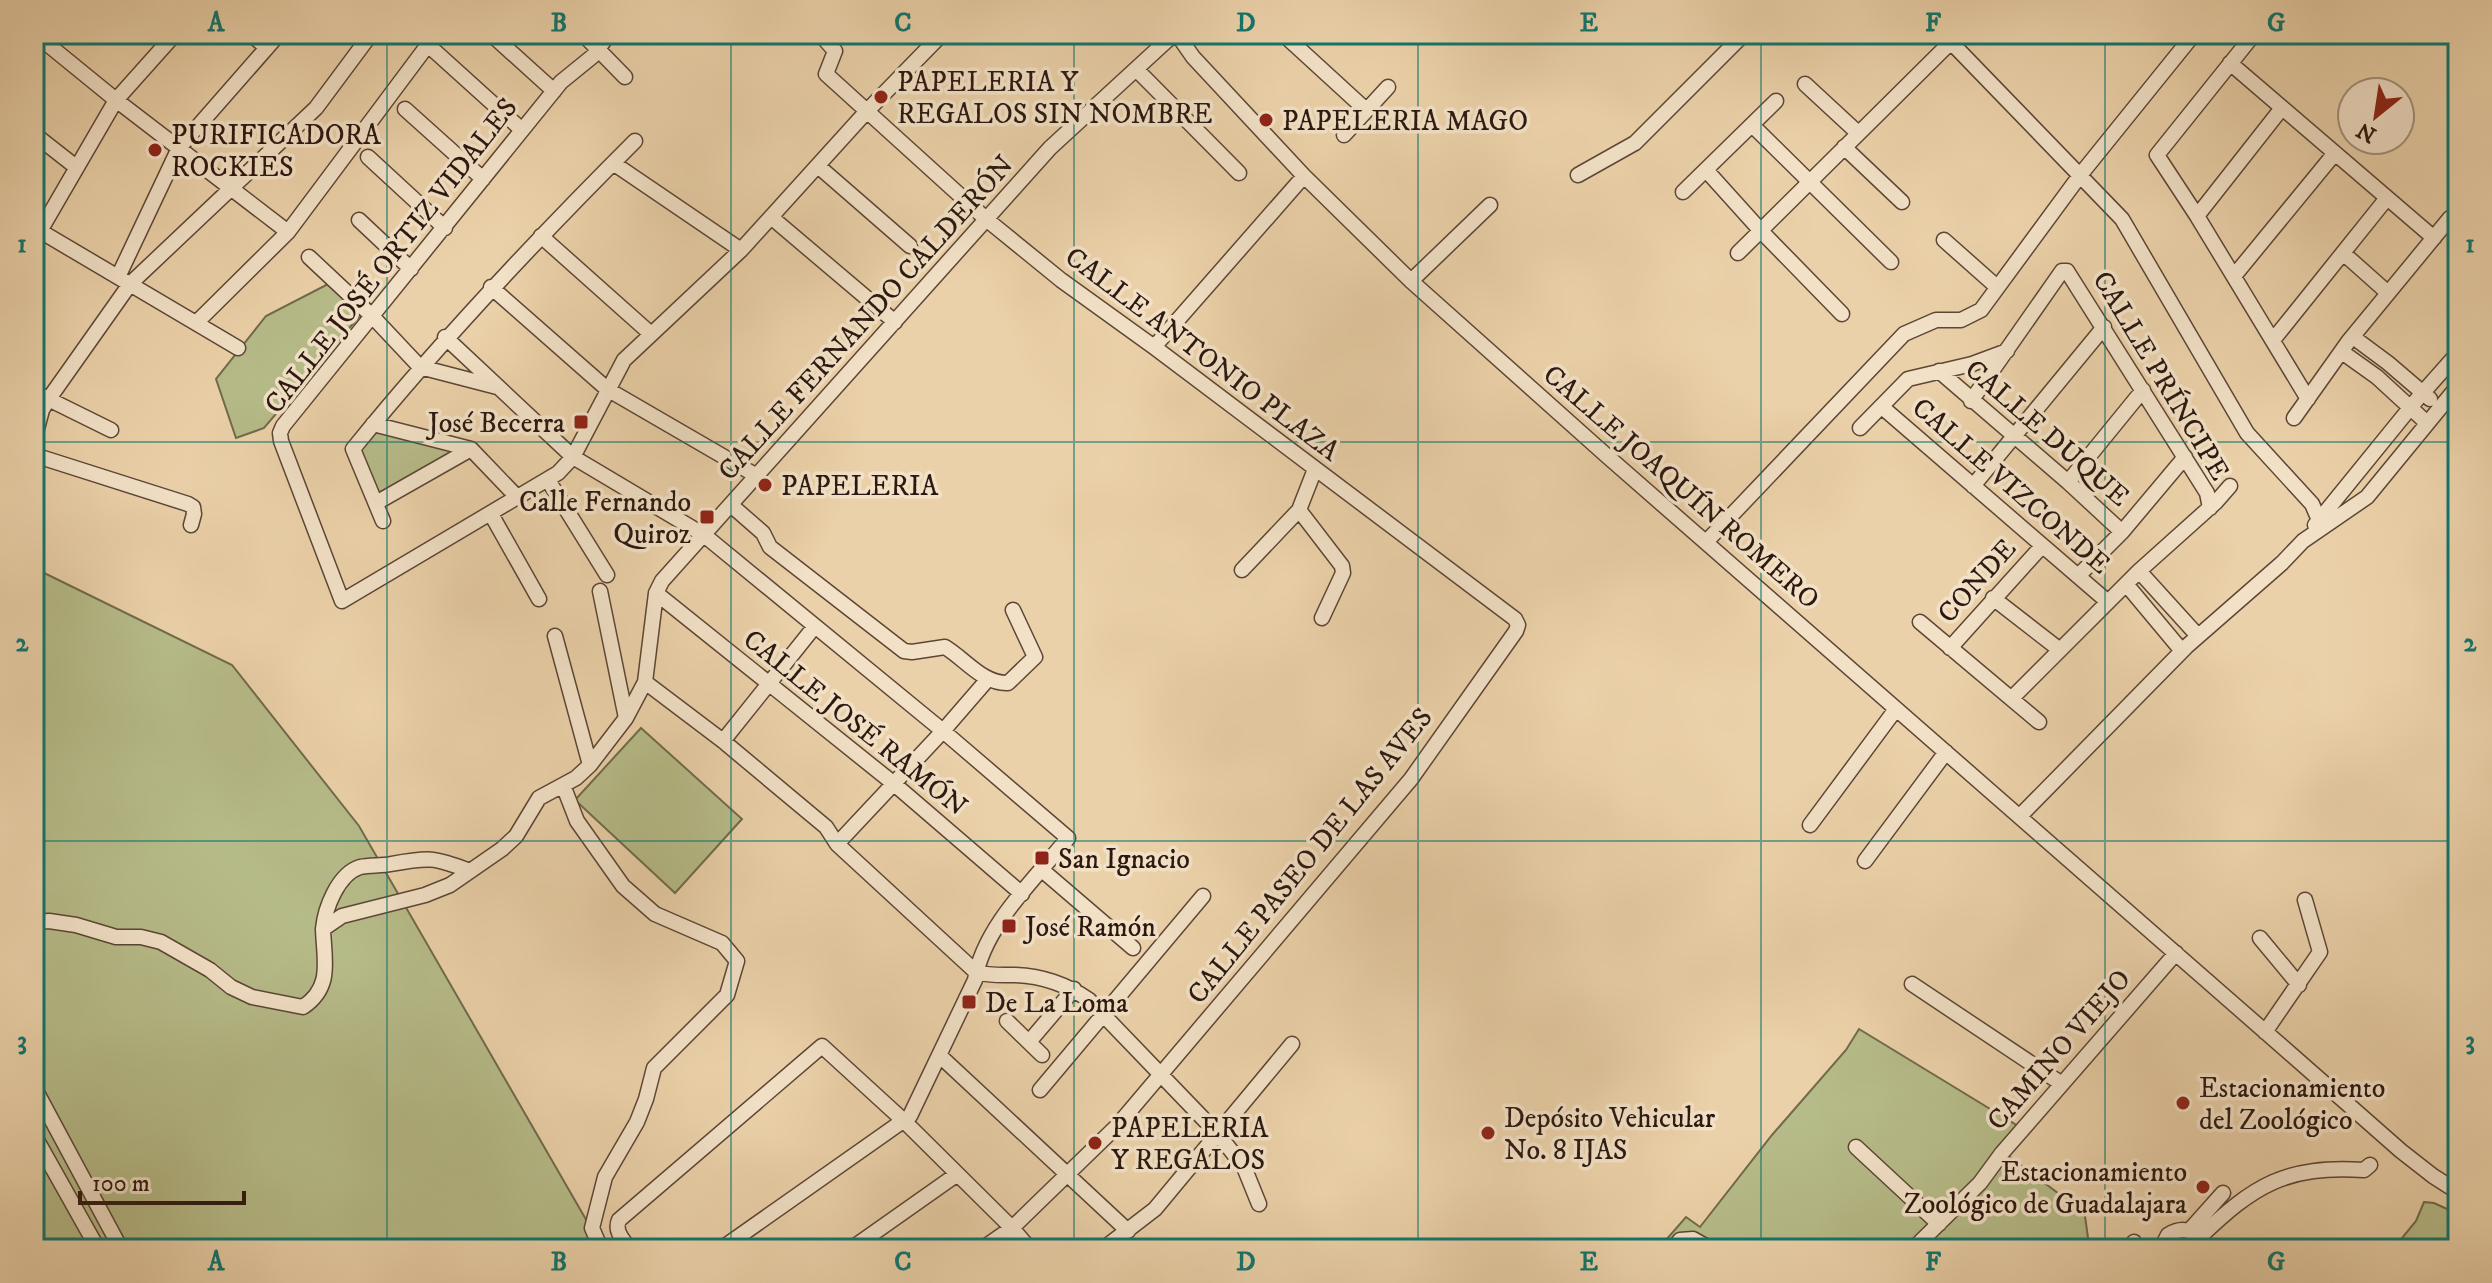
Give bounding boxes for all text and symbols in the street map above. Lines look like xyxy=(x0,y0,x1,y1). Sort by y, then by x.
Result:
text: A xyxy=(207,7,226,40)
text: B xyxy=(551,7,567,40)
text: C xyxy=(894,7,912,40)
text: D xyxy=(1236,7,1256,40)
text: E xyxy=(1580,7,1598,40)
text: F xyxy=(1925,7,1942,40)
text: G xyxy=(2267,7,2285,40)
place label: PAPELERIA Y REGALOS SIN NOMBRE xyxy=(897,65,1213,132)
north arrow xyxy=(2336,76,2416,156)
marker: PAPELERIA Y REGALOS SIN NOMBRE xyxy=(872,88,890,106)
street label: CALLE JOSÉ ORTIZ VIDALES xyxy=(257,91,525,421)
place label: PAPELERIA MAGO xyxy=(1282,104,1528,139)
marker: PAPELERIA MAGO xyxy=(1257,111,1275,129)
text: N xyxy=(2352,116,2381,148)
place label: PURIFICADORA ROCKIES xyxy=(171,118,382,185)
marker: PURIFICADORA ROCKIES xyxy=(146,141,164,159)
street label: CALLE FERNANDO CALDERÓN xyxy=(710,147,1022,488)
text: 1 xyxy=(17,228,27,261)
text: 1 xyxy=(2465,228,2475,261)
street label: CALLE ANTONIO PLAZA xyxy=(1058,239,1347,470)
street label: CALLE PRÍNCIPE xyxy=(2084,264,2238,487)
street label: CALLE DUQUE xyxy=(1957,352,2137,514)
street label: CALLE JOAQUÍN ROMERO xyxy=(1536,357,1827,617)
street label: CALLE VIZCONDE xyxy=(1906,390,2118,580)
place label: José Becerra xyxy=(425,406,565,441)
marker: José Becerra xyxy=(572,413,590,431)
place label: PAPELERIA xyxy=(781,469,940,504)
marker: PAPELERIA xyxy=(756,476,774,494)
place label: Calle Fernando Quiroz xyxy=(519,485,691,552)
marker: Calle Fernando Quiroz xyxy=(698,508,716,526)
street label: CONDE xyxy=(1930,531,2022,629)
street label: CALLE JOSÉ RAMÓN xyxy=(736,621,975,824)
text: 2 xyxy=(16,627,30,660)
text: 2 xyxy=(2464,627,2478,660)
street label: CALLE PASEO DE LAS AVES xyxy=(1180,701,1441,1011)
place label: San Ignacio xyxy=(1058,842,1190,877)
marker: San Ignacio xyxy=(1033,849,1051,867)
place label: José Ramón xyxy=(1022,910,1156,945)
marker: José Ramón xyxy=(1000,917,1018,935)
street label: CAMINO VIEJO xyxy=(1980,962,2139,1138)
place label: De La Loma xyxy=(985,986,1128,1021)
marker: De La Loma xyxy=(960,993,978,1011)
text: 3 xyxy=(17,1025,27,1058)
text: 3 xyxy=(2465,1025,2475,1058)
place label: Estacionamiento del Zoológico xyxy=(2199,1071,2385,1138)
marker: Estacionamiento del Zoológico xyxy=(2174,1094,2192,1112)
place label: Depósito Vehicular No. 8 IJAS xyxy=(1504,1101,1716,1168)
place label: PAPELERIA Y REGALOS xyxy=(1111,1111,1270,1178)
marker: Depósito Vehicular No. 8 IJAS xyxy=(1479,1124,1497,1142)
marker: PAPELERIA Y REGALOS xyxy=(1086,1134,1104,1152)
scale bar xyxy=(80,1155,244,1205)
place label: Estacionamiento Zoológico de Guadalajara xyxy=(1904,1155,2187,1222)
text: 100 m xyxy=(92,1169,150,1199)
marker: Estacionamiento Zoológico de Guadalajara xyxy=(2194,1178,2212,1196)
text: A xyxy=(207,1246,226,1279)
text: B xyxy=(551,1246,567,1279)
text: C xyxy=(894,1246,912,1279)
text: D xyxy=(1236,1246,1256,1279)
text: E xyxy=(1580,1246,1598,1279)
text: F xyxy=(1925,1246,1942,1279)
text: G xyxy=(2267,1246,2285,1279)

